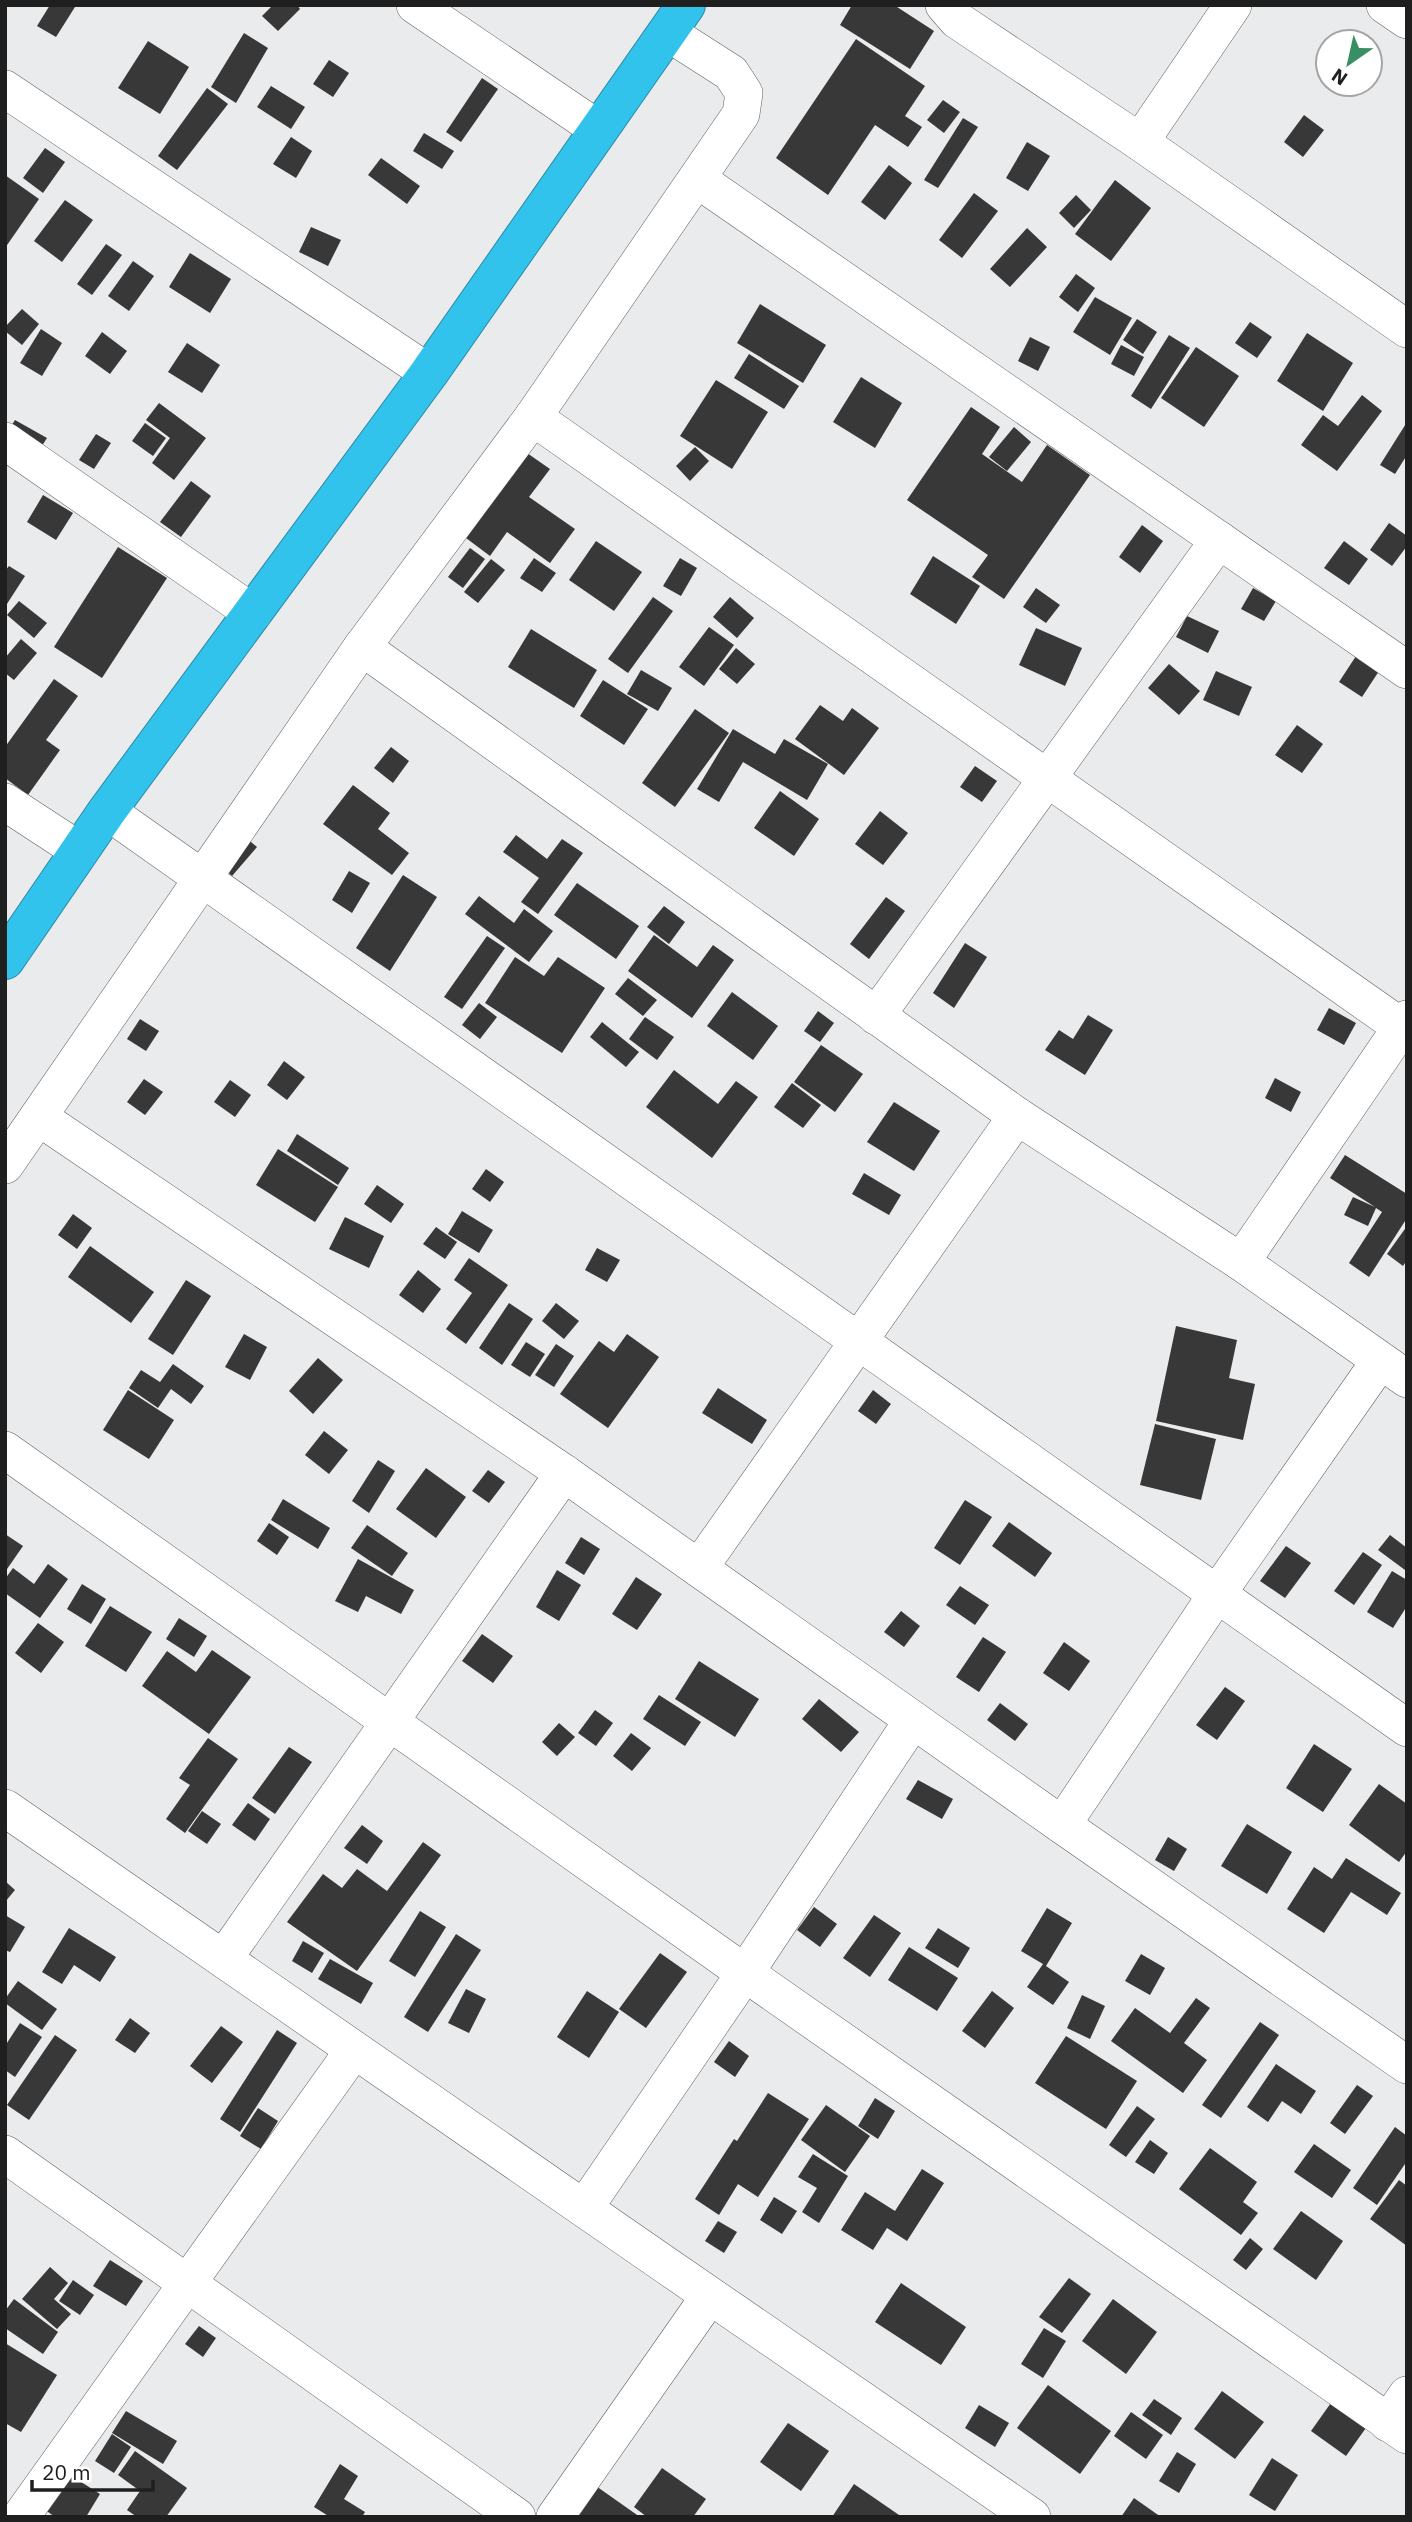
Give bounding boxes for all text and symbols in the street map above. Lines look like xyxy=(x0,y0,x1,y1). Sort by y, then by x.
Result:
north arrow xyxy=(1314,28,1384,98)
text: N xyxy=(1327,63,1352,91)
scale bar xyxy=(32,2448,152,2492)
text: 20 m xyxy=(42,2458,91,2486)

